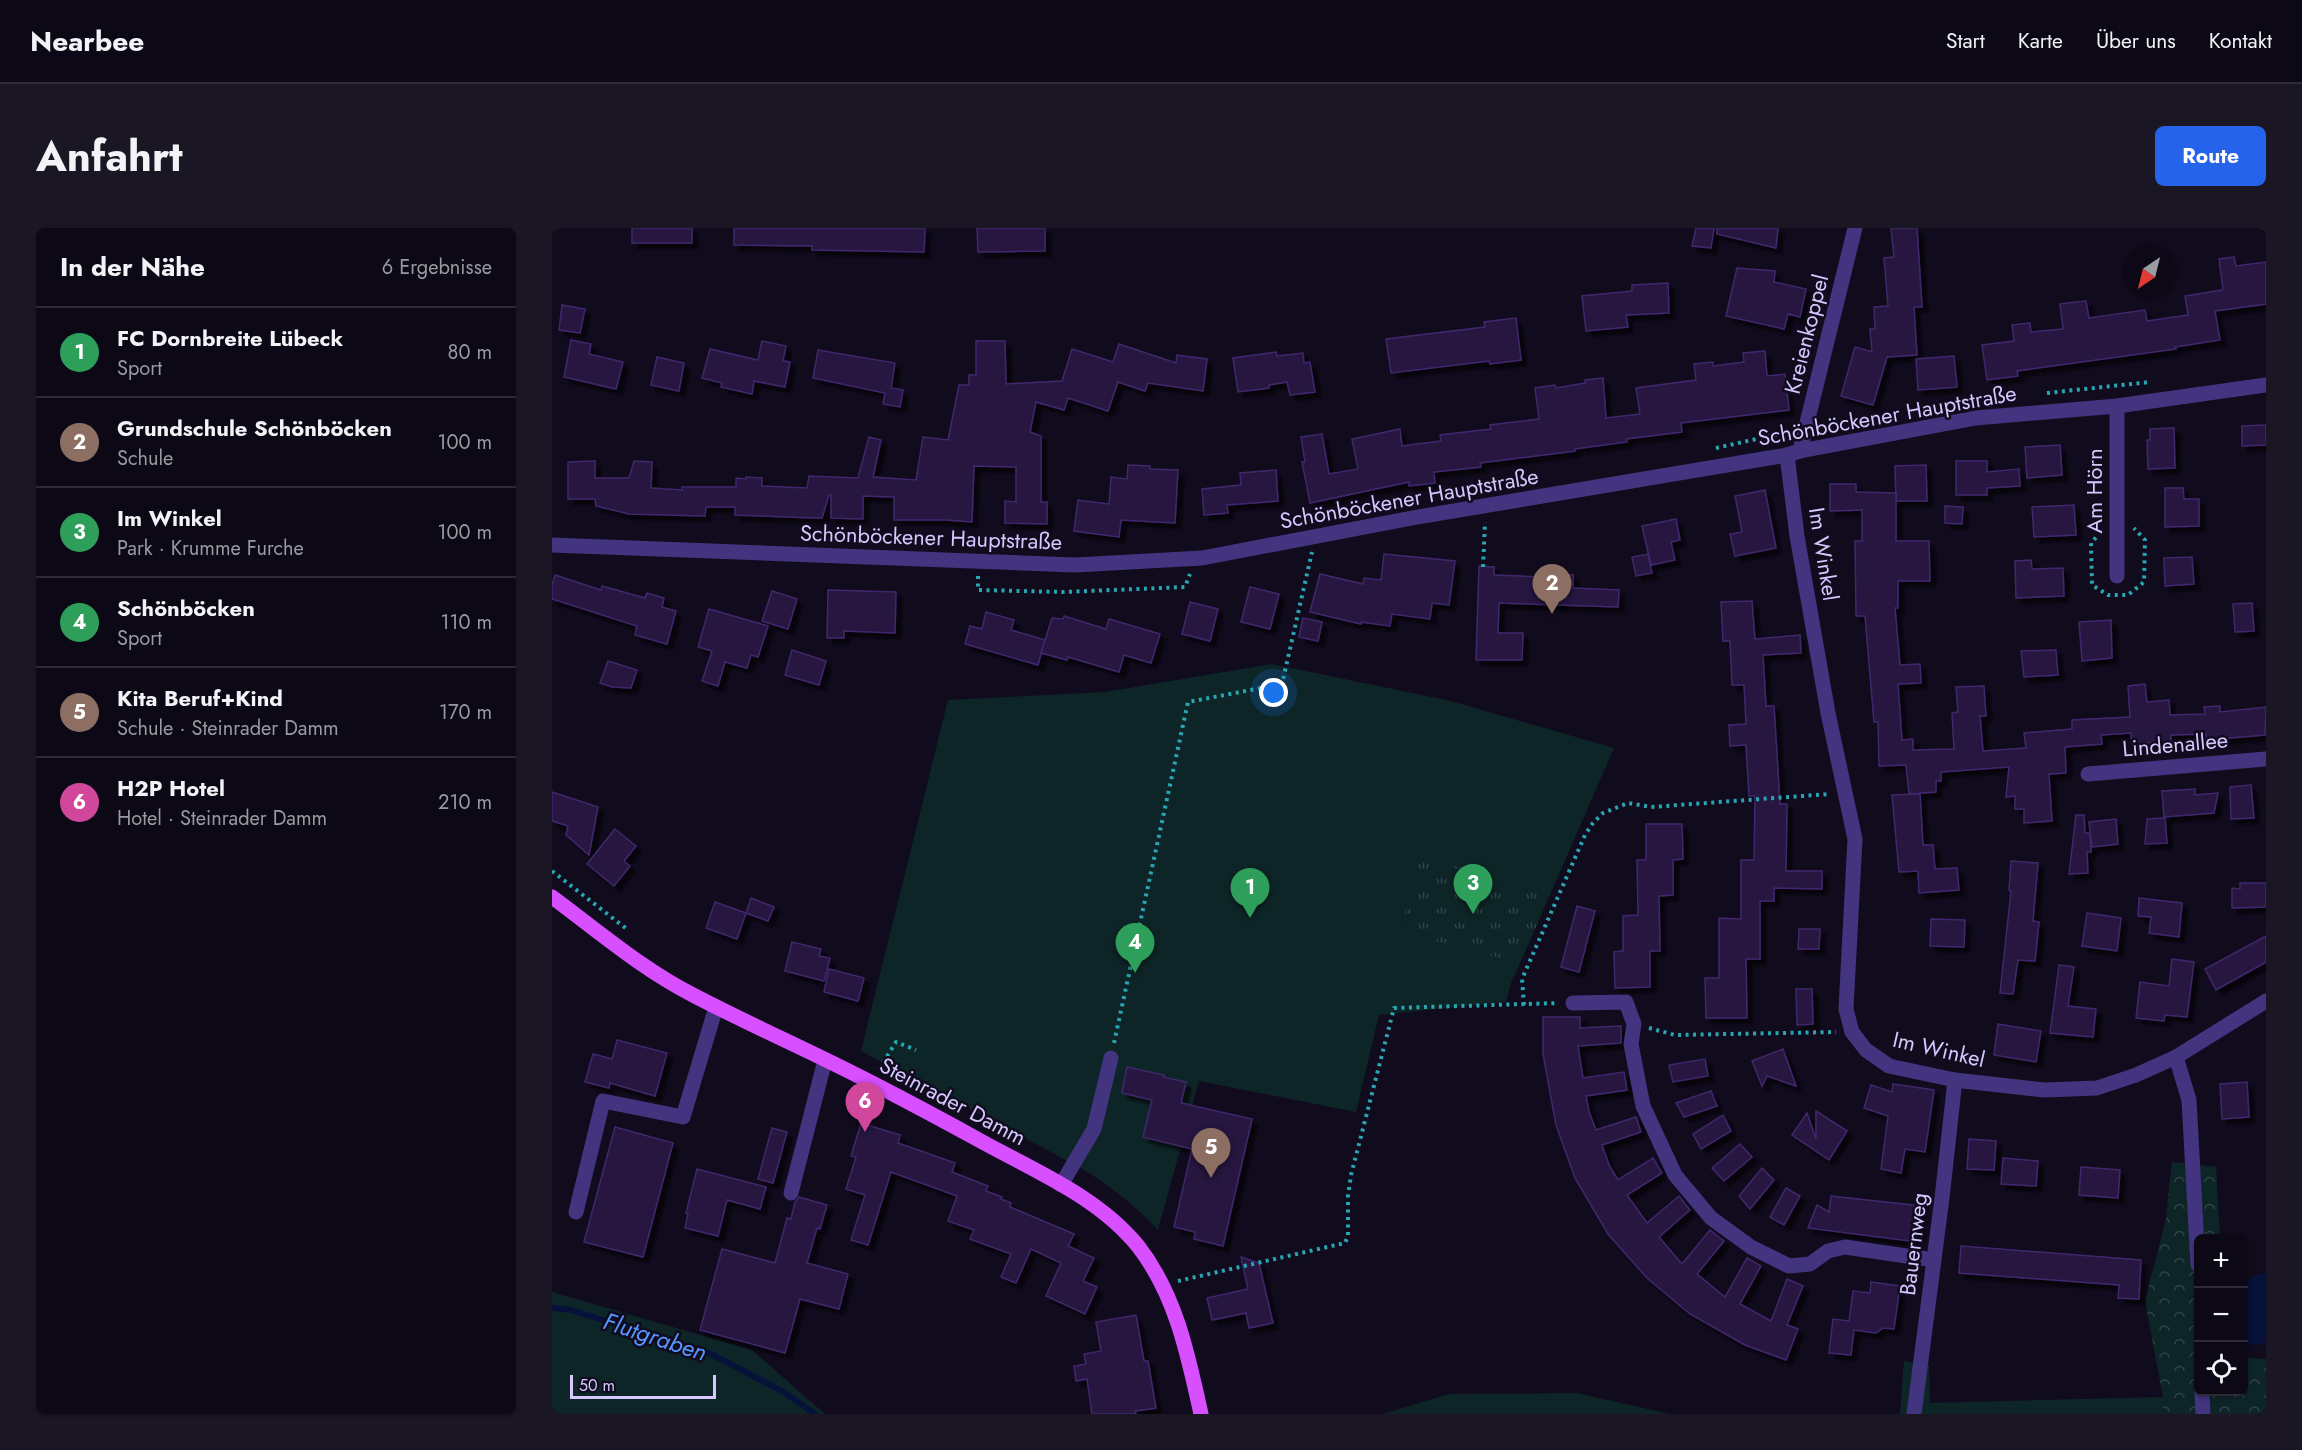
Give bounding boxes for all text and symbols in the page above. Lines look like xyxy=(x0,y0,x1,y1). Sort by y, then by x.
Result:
text: Nearbee xyxy=(30,21,144,62)
text: Start xyxy=(1946,26,1985,56)
text: Karte xyxy=(2018,26,2063,56)
text: Über uns xyxy=(2096,26,2176,56)
text: Kontakt xyxy=(2209,26,2272,56)
text: Anfahrt xyxy=(36,126,183,187)
button: Route xyxy=(2155,126,2266,186)
north arrow xyxy=(2122,246,2176,300)
text: In der Nähe xyxy=(60,248,205,286)
text: 6 Ergebnisse xyxy=(382,253,492,282)
street label: Kreienkoppel xyxy=(1776,271,1836,397)
text: FC Dornbreite Lübeck xyxy=(117,322,343,354)
text: 1 xyxy=(74,338,85,367)
text: 80 m xyxy=(447,338,492,367)
text: Sport xyxy=(117,354,162,383)
street label: Schönböckener Hauptstraße xyxy=(1755,376,2019,454)
text: Grundschule Schönböcken xyxy=(117,412,392,444)
text: 2 xyxy=(73,428,86,457)
text: 100 m xyxy=(437,428,492,457)
text: Schule xyxy=(117,444,173,473)
street label: Am Hörn xyxy=(2078,448,2110,534)
street label: Schönböckener Hauptstraße xyxy=(1277,459,1541,537)
text: Im Winkel xyxy=(117,502,222,534)
street label: Im Winkel xyxy=(1801,505,1847,603)
street label: Schönböckener Hauptstraße xyxy=(799,516,1063,558)
text: 3 xyxy=(73,518,86,547)
text: 100 m xyxy=(437,518,492,547)
text: Park · Krumme Furche xyxy=(117,534,304,563)
pin: 2 xyxy=(1532,564,1572,614)
text: Schönböcken xyxy=(117,592,255,624)
text: 4 xyxy=(73,608,86,637)
text: 110 m xyxy=(440,608,492,637)
text: Sport xyxy=(117,624,162,653)
your location xyxy=(1259,678,1288,707)
text: Kita Beruf+Kind xyxy=(117,682,283,714)
text: 5 xyxy=(73,698,86,727)
text: 170 m xyxy=(439,698,492,727)
text: Schule · Steinrader Damm xyxy=(117,714,339,743)
street label: Lindenallee xyxy=(2121,723,2229,765)
text: H2P Hotel xyxy=(117,772,225,804)
text: 6 xyxy=(73,788,86,817)
text: 210 m xyxy=(438,788,492,817)
text: Hotel · Steinrader Damm xyxy=(117,804,327,833)
pin: 3 xyxy=(1454,864,1492,914)
pin: 1 xyxy=(1230,868,1270,918)
pin: 4 xyxy=(1116,924,1154,973)
street label: Im Winkel xyxy=(1890,1023,1988,1075)
street label: Steinrader Damm xyxy=(874,1049,1032,1153)
pin: 6 xyxy=(846,1082,884,1132)
pin: 5 xyxy=(1192,1128,1230,1178)
street label: Bauernweg xyxy=(1891,1191,1935,1297)
map controls xyxy=(2194,1234,2248,1396)
button: + xyxy=(2194,1234,2248,1288)
button: − xyxy=(2194,1288,2248,1342)
water label: Flutgraben xyxy=(599,1303,711,1370)
button: locate xyxy=(2194,1342,2248,1396)
scale bar xyxy=(570,1372,716,1400)
text: 50 m xyxy=(579,1374,615,1397)

